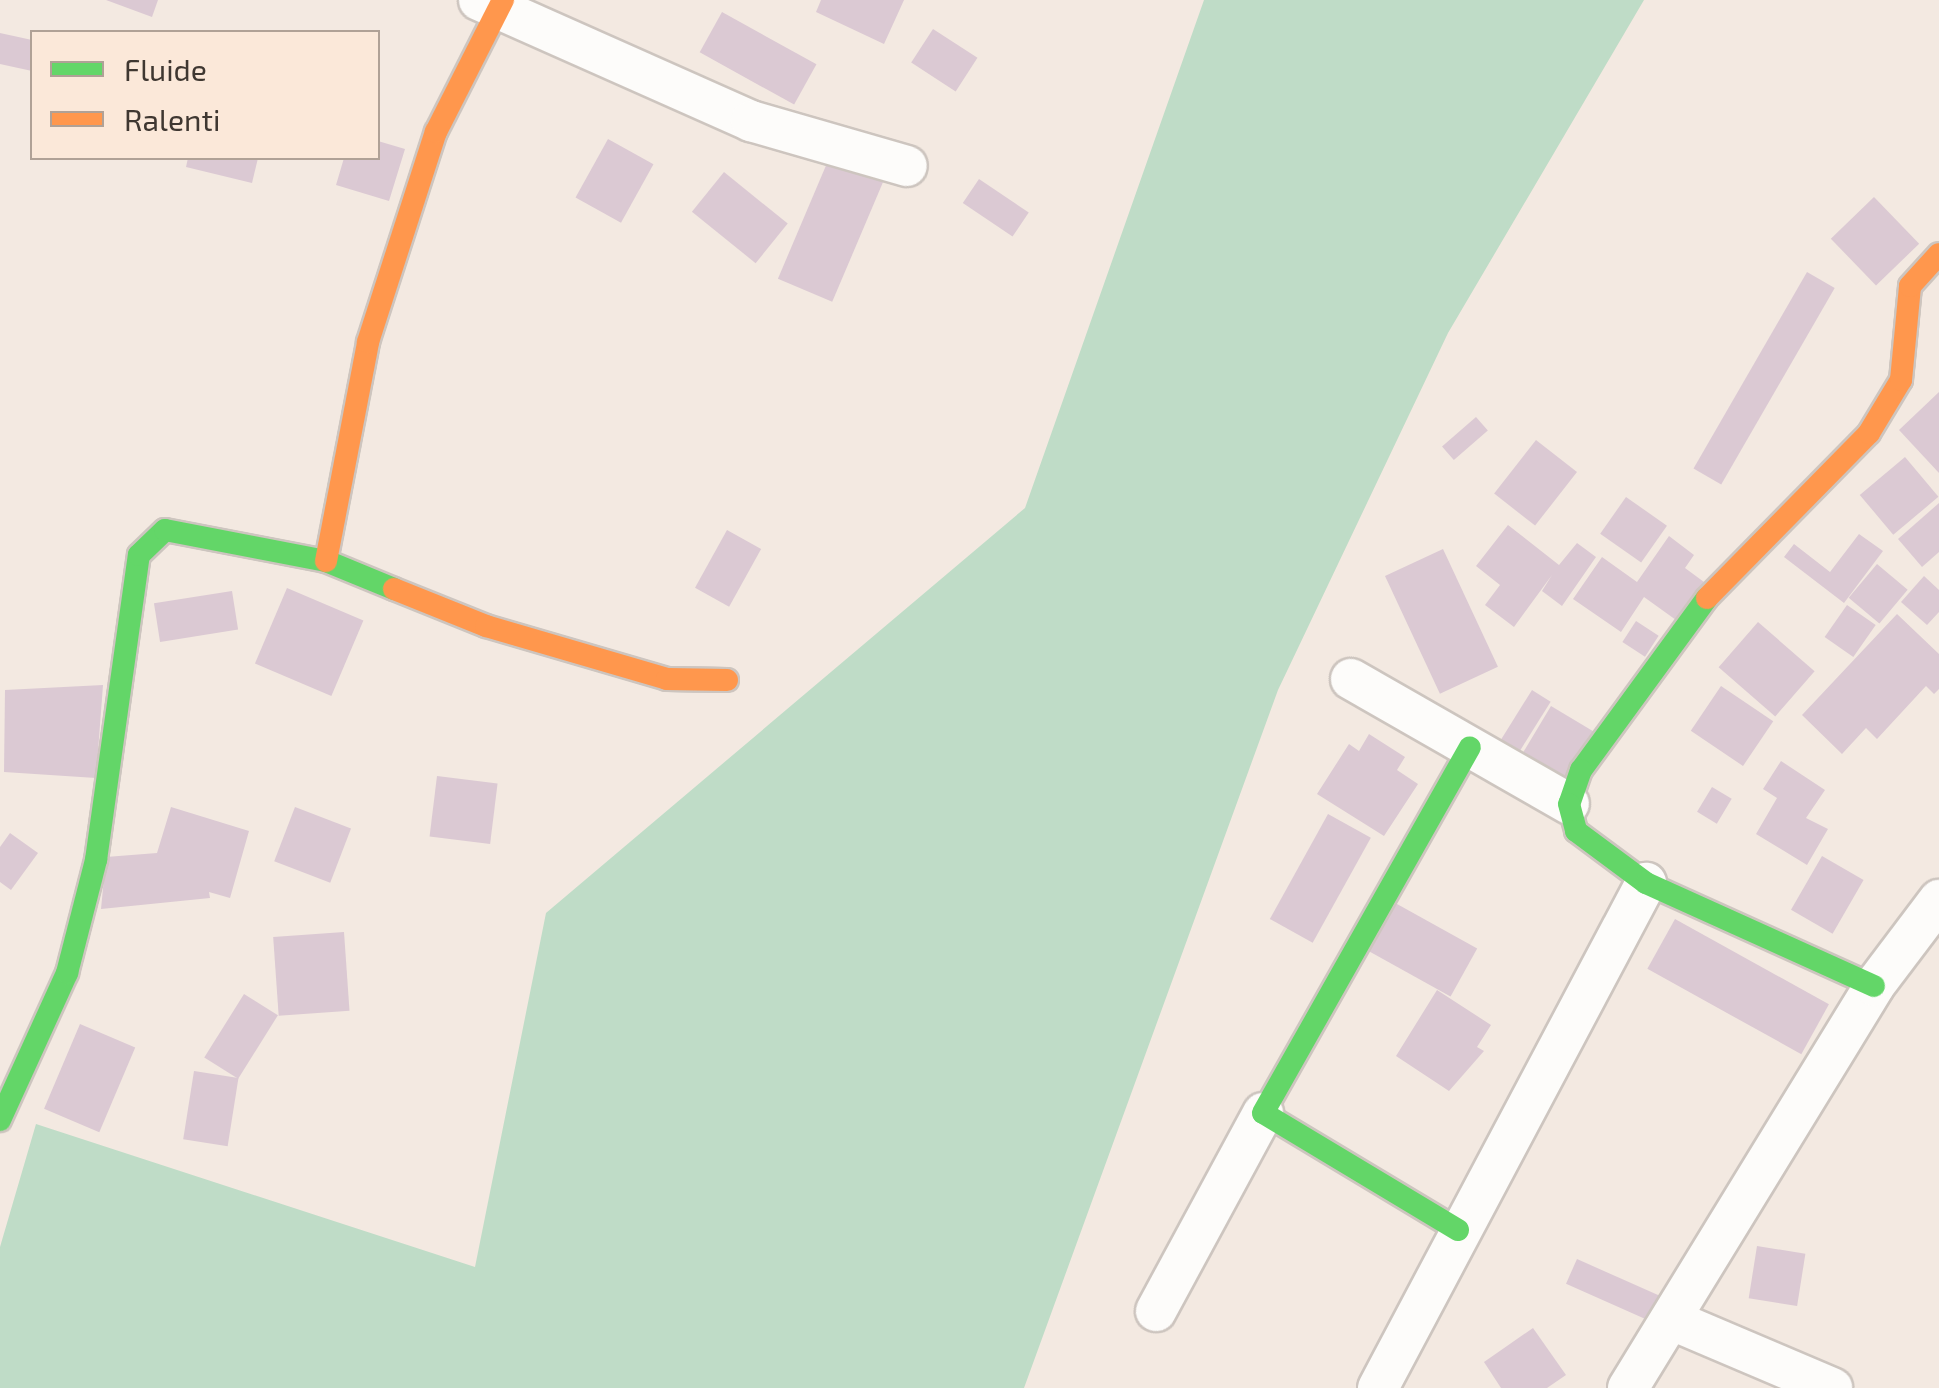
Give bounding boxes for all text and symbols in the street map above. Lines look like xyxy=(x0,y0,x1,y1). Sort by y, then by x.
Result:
legend xyxy=(30,30,380,160)
text: Fluide xyxy=(124,51,207,87)
text: Ralenti xyxy=(124,101,220,137)

